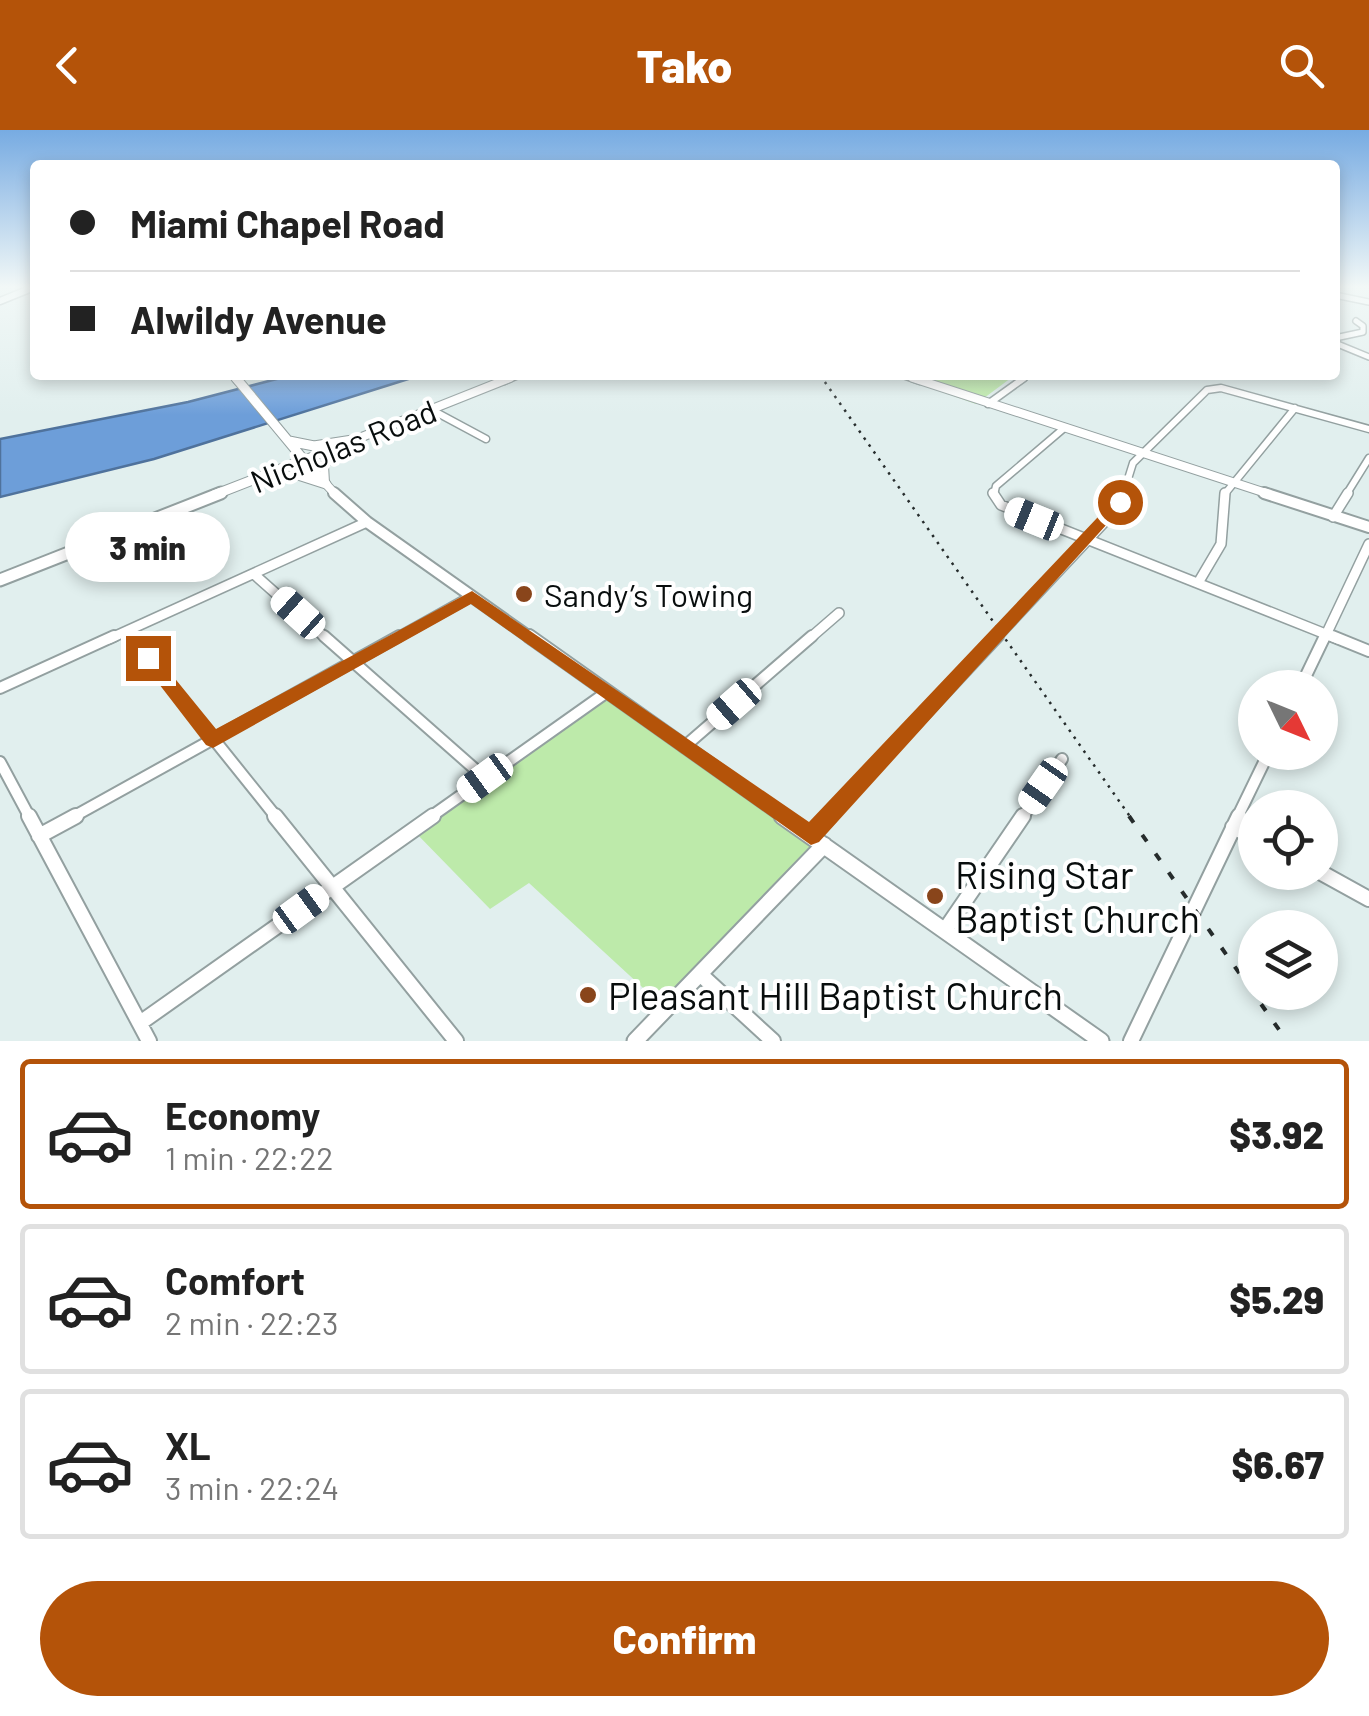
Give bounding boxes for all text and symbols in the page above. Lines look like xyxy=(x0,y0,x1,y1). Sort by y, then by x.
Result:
icon: back xyxy=(40,38,95,93)
text: Tako xyxy=(637,38,732,92)
icon: search xyxy=(1274,38,1329,93)
text: Miami Chapel Road xyxy=(130,200,445,246)
text: Alwildy Avenue xyxy=(130,296,387,342)
street label: Nicholas Road xyxy=(244,390,442,500)
route start xyxy=(1098,480,1143,525)
car xyxy=(1001,494,1067,544)
callout: 3 min xyxy=(66,513,230,583)
text: 3 min xyxy=(109,528,186,566)
place label: Sandy’s Towing xyxy=(544,575,753,613)
car xyxy=(266,582,330,644)
marker: Sandy’s Towing xyxy=(513,583,535,605)
route end xyxy=(126,636,171,681)
north arrow xyxy=(1238,670,1338,770)
map controls xyxy=(1238,670,1338,1010)
car xyxy=(702,673,766,735)
car xyxy=(452,748,518,808)
car xyxy=(1014,753,1072,819)
button: locate xyxy=(1238,790,1338,890)
place label: Rising Star Baptist Church xyxy=(955,851,1200,941)
car xyxy=(268,879,334,939)
marker: Rising Star Baptist Church xyxy=(924,885,946,907)
button: layers xyxy=(1238,910,1338,1010)
place label: Pleasant Hill Baptist Church xyxy=(608,972,1063,1018)
marker: Pleasant Hill Baptist Church xyxy=(577,984,599,1006)
icon: car xyxy=(45,1089,135,1179)
text: Economy xyxy=(165,1092,320,1138)
text: $3.92 xyxy=(1229,1111,1324,1157)
text: 1 min · 22:22 xyxy=(165,1138,333,1176)
icon: car xyxy=(45,1254,135,1344)
text: Comfort xyxy=(165,1257,305,1303)
text: $5.29 xyxy=(1229,1276,1324,1322)
text: 2 min · 22:23 xyxy=(165,1303,339,1341)
icon: car xyxy=(45,1419,135,1509)
text: XL xyxy=(165,1422,211,1468)
text: $6.67 xyxy=(1231,1441,1324,1487)
text: 3 min · 22:24 xyxy=(165,1468,339,1506)
button: Confirm xyxy=(40,1581,1329,1696)

